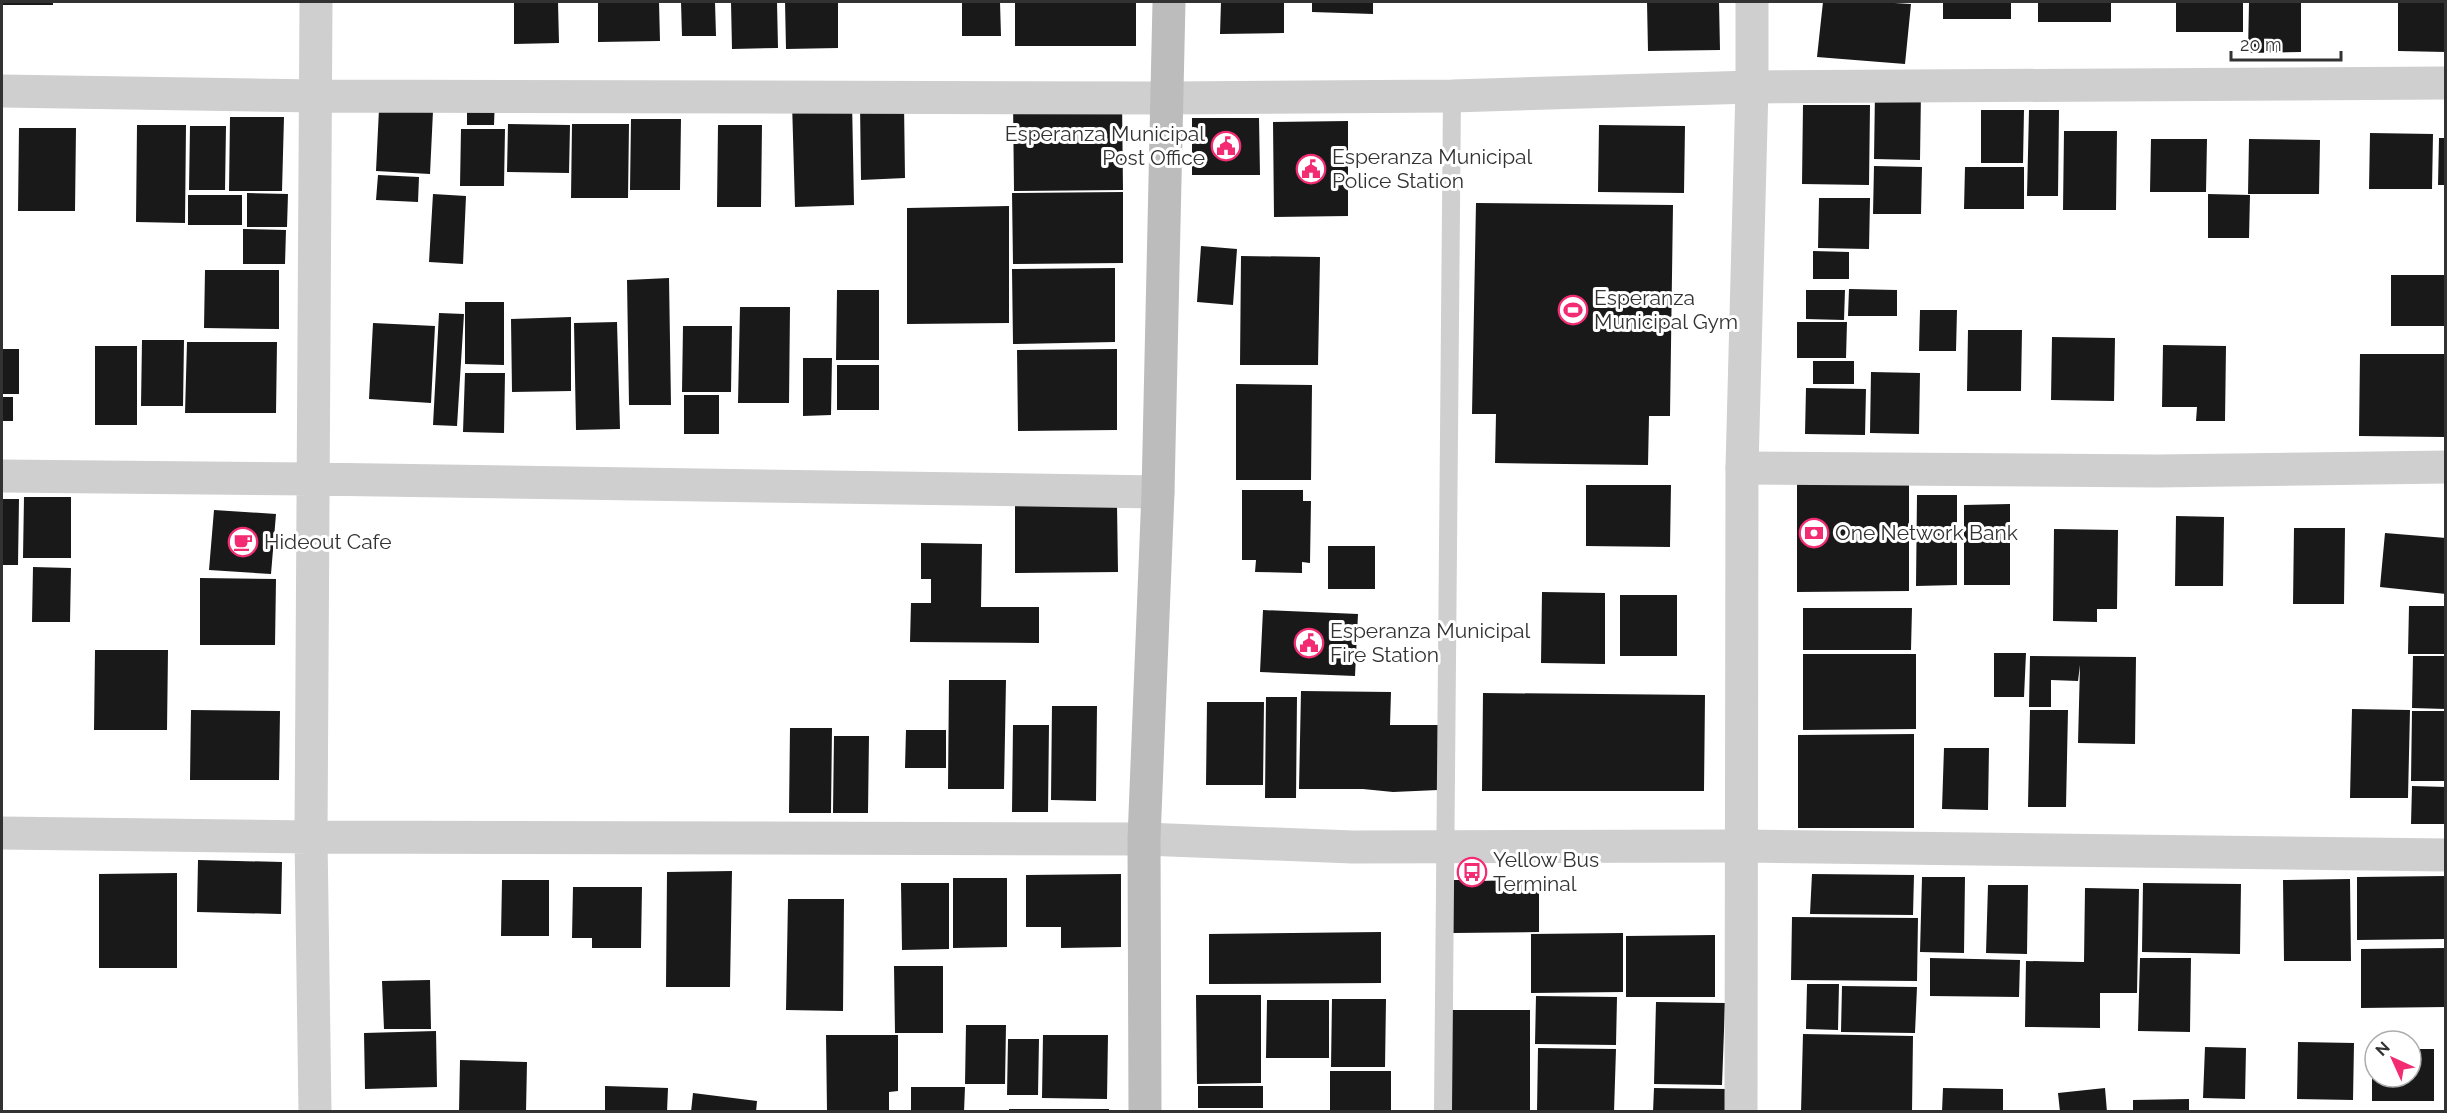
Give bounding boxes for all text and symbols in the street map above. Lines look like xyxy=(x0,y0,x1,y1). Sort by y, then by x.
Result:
scale bar xyxy=(2231,24,2340,62)
text: 20 m xyxy=(2240,34,2282,55)
place label: Esperanza Municipal Post Office xyxy=(1005,121,1205,170)
public building icon: Esperanza Municipal Post Office xyxy=(1210,130,1242,162)
place label: Esperanza Municipal Police Station xyxy=(1332,144,1533,193)
public building icon: Esperanza Municipal Police Station xyxy=(1295,153,1327,185)
place label: Esperanza Municipal Gym xyxy=(1594,285,1738,334)
sports icon: Esperanza Municipal Gym xyxy=(1557,294,1589,326)
bank icon: One Network Bank xyxy=(1798,517,1830,549)
place label: One Network Bank xyxy=(1835,520,2018,545)
cafe icon: Hideout Cafe xyxy=(227,526,259,558)
place label: Hideout Cafe xyxy=(264,529,392,554)
place label: Esperanza Municipal Fire Station xyxy=(1330,618,1531,667)
public building icon: Esperanza Municipal Fire Station xyxy=(1293,627,1325,659)
place label: Yellow Bus Terminal xyxy=(1493,847,1599,896)
bus stop icon: Yellow Bus Terminal xyxy=(1456,856,1488,888)
north arrow xyxy=(2363,1029,2423,1089)
text: N xyxy=(2372,1038,2394,1060)

